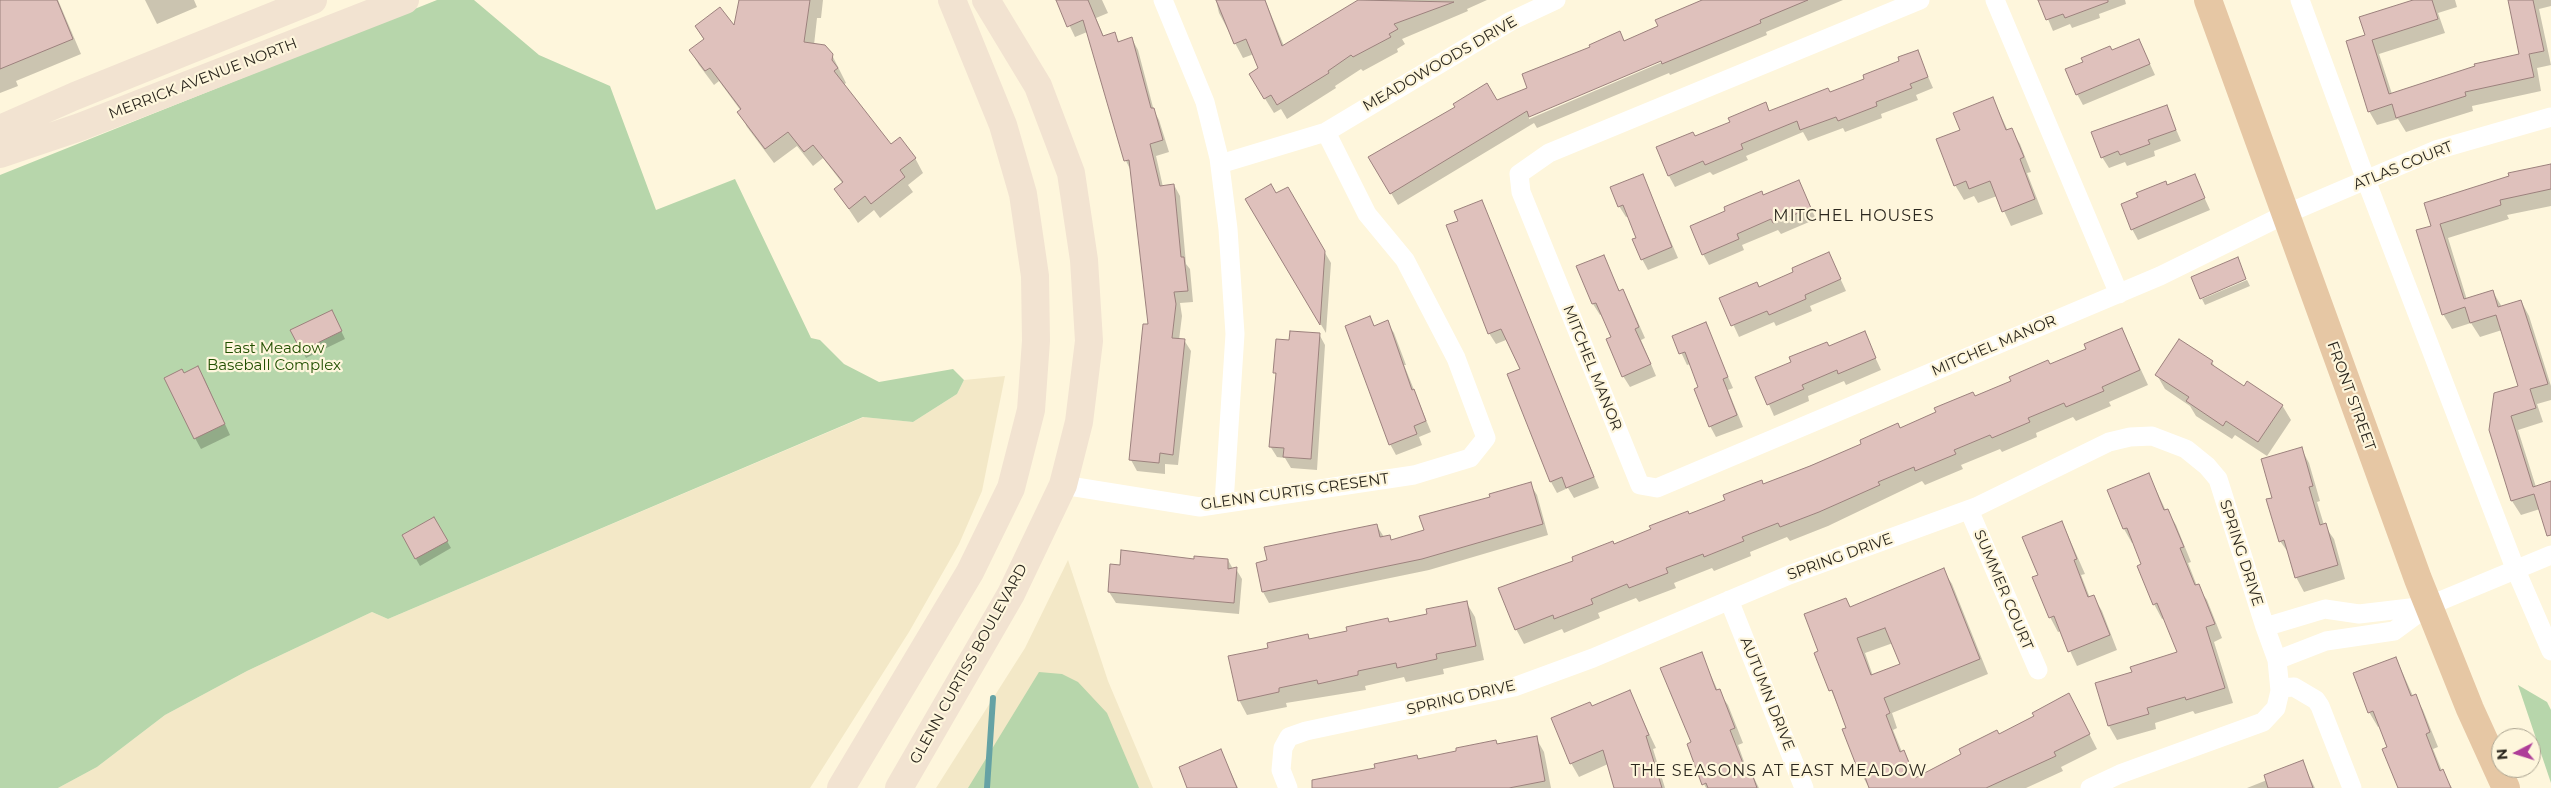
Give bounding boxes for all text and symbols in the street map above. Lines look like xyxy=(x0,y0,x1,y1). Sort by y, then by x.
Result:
street label: MEADOWOODS DRIVE xyxy=(1360,13,1520,115)
street label: MERRICK AVENUE NORTH xyxy=(106,35,300,123)
street label: ATLAS COURT xyxy=(2351,138,2455,194)
district label: MITCHEL HOUSES xyxy=(1772,206,1936,226)
street label: MITCHEL MANOR xyxy=(1559,303,1625,433)
street label: MITCHEL MANOR xyxy=(1929,312,2059,380)
street label: FRONT STREET xyxy=(2323,339,2379,453)
park label: East Meadow Baseball Complex xyxy=(207,340,341,375)
street label: GLENN CURTIS CRESENT xyxy=(1200,470,1390,514)
street label: SPRING DRIVE xyxy=(2215,498,2267,608)
street label: SUMMER COURT xyxy=(1970,527,2036,653)
street label: SPRING DRIVE xyxy=(1785,530,1895,584)
street label: GLENN CURTISS BOULEVARD xyxy=(906,561,1032,767)
street label: AUTUMN DRIVE xyxy=(1736,635,1798,753)
street label: SPRING DRIVE xyxy=(1405,677,1517,719)
north arrow xyxy=(2491,728,2541,778)
text: N xyxy=(2493,748,2512,761)
district label: THE SEASONS AT EAST MEADOW xyxy=(1628,761,1930,781)

